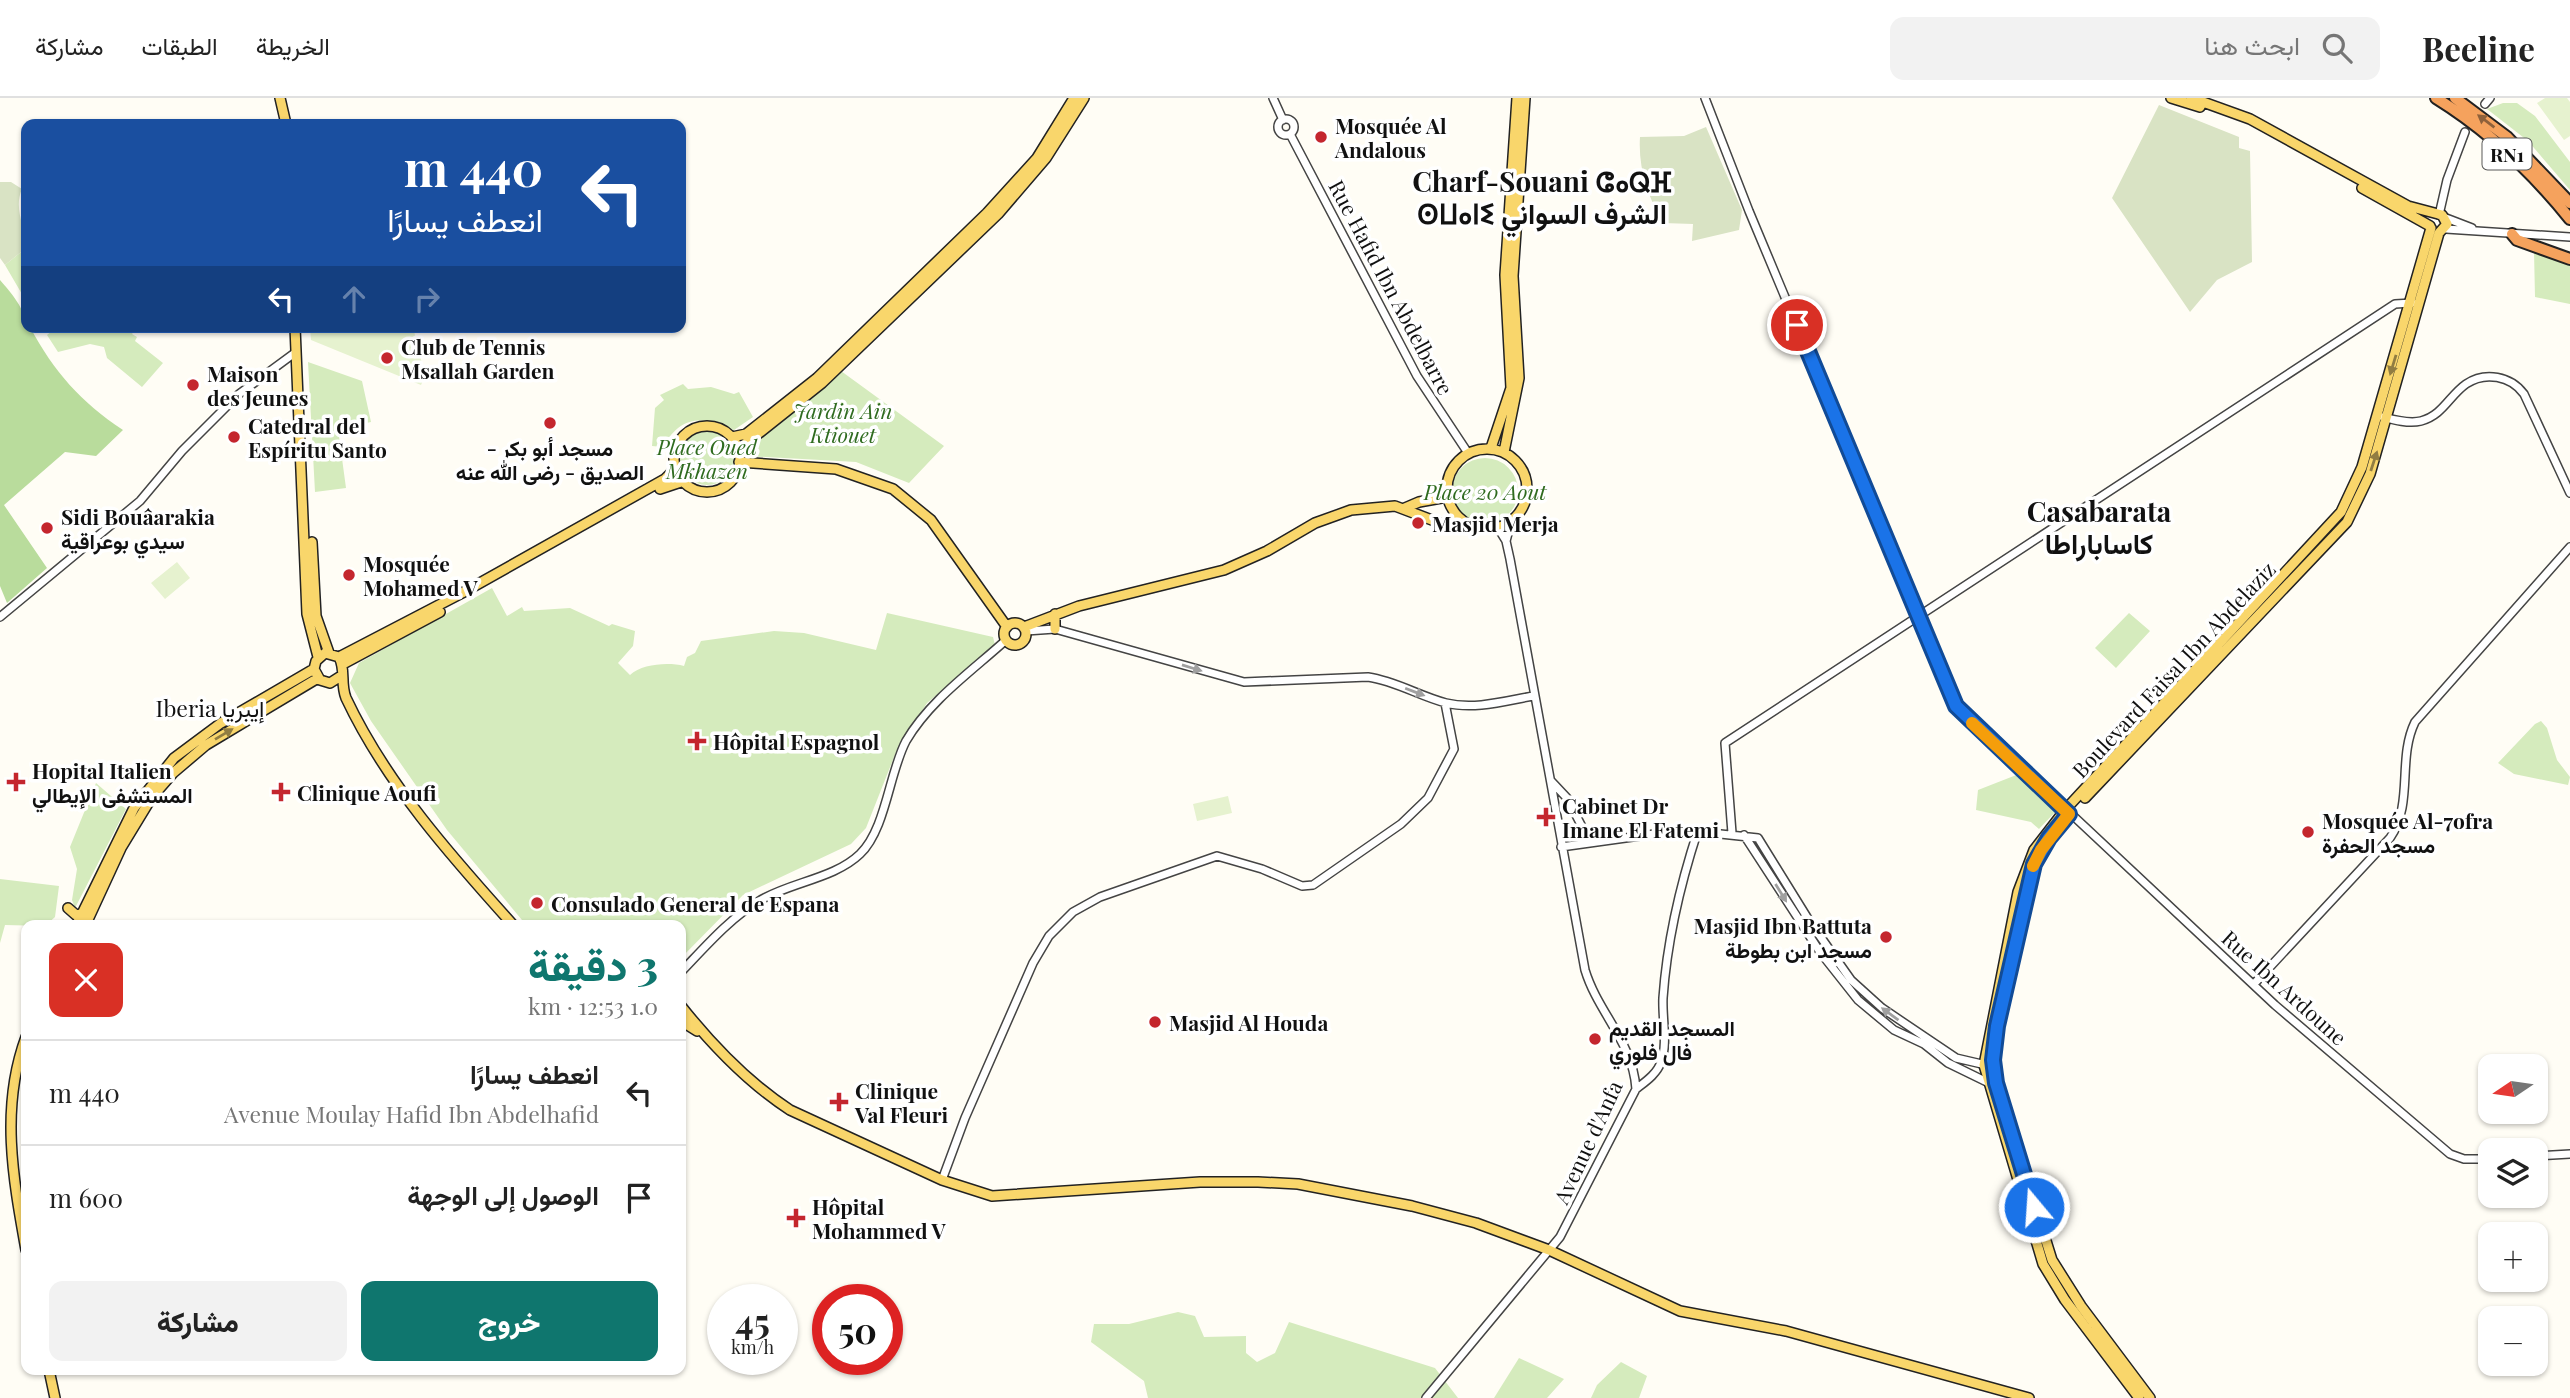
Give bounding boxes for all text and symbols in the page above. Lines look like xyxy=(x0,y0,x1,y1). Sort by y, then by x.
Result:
search box xyxy=(1890,17,2380,80)
text: Beeline xyxy=(2422,26,2535,70)
text: ابحث هنا xyxy=(2204,27,2300,62)
text: مشاركة xyxy=(35,29,103,61)
text: الطبقات xyxy=(141,29,218,61)
text: الخريطة xyxy=(256,29,330,61)
icon: search xyxy=(2318,29,2356,67)
place label: Mosquée Al Andalous xyxy=(1334,111,1447,163)
one-way arrow xyxy=(2477,114,2496,128)
marker: Mosquée Al Andalous xyxy=(1313,129,1329,145)
text: 440 m xyxy=(404,134,543,199)
road number: RN1 xyxy=(2482,138,2532,170)
icon: left xyxy=(567,147,658,238)
district label: Charf-Souani ⵛⴰⵕⴼ ⵙⵡⴰⵏⵉ الشرف السواني xyxy=(1412,162,1672,238)
street label: Rue Hafid Ibn Abdelbarre xyxy=(1323,175,1461,399)
text: انعطف يسارًا xyxy=(387,197,543,240)
icon: left xyxy=(262,280,300,318)
icon: ahead xyxy=(335,280,373,318)
icon: right xyxy=(408,280,446,318)
pin xyxy=(1767,295,1827,355)
icon: arrive xyxy=(1778,306,1816,344)
place label: Club de Tennis Msallah Garden xyxy=(401,332,554,384)
marker: Club de Tennis Msallah Garden xyxy=(379,350,395,366)
one-way arrow xyxy=(2387,354,2397,375)
place label: Maison des Jeunes xyxy=(207,359,308,411)
marker: Maison des Jeunes xyxy=(185,377,201,393)
park label: Jardin Ain Ktiouet xyxy=(794,396,892,448)
place label: Catedral del Espíritu Santo xyxy=(248,411,387,463)
marker: - مسجد أبو بكر الصديق - رضى الله عنه xyxy=(542,415,558,431)
marker: Catedral del Espíritu Santo xyxy=(226,429,242,445)
park label: Place Oued Mkhazen xyxy=(656,432,758,484)
place label: - مسجد أبو بكر الصديق - رضى الله عنه xyxy=(456,433,644,486)
one-way arrow xyxy=(2369,450,2380,471)
park label: Place 20 Aout xyxy=(1423,477,1547,505)
district label: Casabarata كاساباراطا xyxy=(2027,492,2172,562)
place label: Sidi Bouâarakia سيدي بوعراقية xyxy=(61,502,215,559)
place label: Masjid Merja xyxy=(1432,509,1559,537)
marker: Masjid Merja xyxy=(1410,515,1426,531)
marker: Sidi Bouâarakia سيدي بوعراقية xyxy=(39,520,55,536)
place label: Mosquée Mohamed V xyxy=(363,549,479,601)
street label: Boulevard Faisal Ibn Abdelaziz xyxy=(2065,555,2281,783)
marker: Mosquée Mohamed V xyxy=(341,567,357,583)
one-way arrow xyxy=(1181,663,1202,673)
one-way arrow xyxy=(1405,686,1426,697)
district label: Iberia إيبريا xyxy=(156,692,264,724)
one-way arrow xyxy=(214,727,233,740)
place label: Hôpital Espagnol xyxy=(713,727,880,755)
marker: Hôpital Espagnol xyxy=(687,731,707,751)
place label: Hopital Italien المستشفى الإيطالي xyxy=(32,756,193,813)
marker: Hopital Italien المستشفى الإيطالي xyxy=(6,772,26,792)
place label: Clinique Aoufi xyxy=(297,778,437,806)
marker: Clinique Aoufi xyxy=(271,782,291,802)
place label: Cabinet Dr Imane El Fatemi xyxy=(1562,791,1720,843)
place label: Mosquée Al-7ofra مسجد الحفرة xyxy=(2322,806,2493,859)
marker: Cabinet Dr Imane El Fatemi xyxy=(1536,807,1556,827)
marker: Mosquée Al-7ofra مسجد الحفرة xyxy=(2300,824,2316,840)
one-way arrow xyxy=(1774,883,1787,903)
place label: Consulado General de Espana xyxy=(551,889,839,917)
marker: Consulado General de Espana xyxy=(529,895,545,911)
place label: Masjid Ibn Battuta مسجد ابن بطوطة xyxy=(1694,911,1872,964)
street label: Rue Ibn Ardoune xyxy=(2217,923,2353,1051)
marker: Masjid Ibn Battuta مسجد ابن بطوطة xyxy=(1878,929,1894,945)
text: 3 دقيقة xyxy=(528,936,658,992)
button: close xyxy=(49,943,123,1017)
text: 1.0 km · 12:53 xyxy=(528,990,658,1021)
one-way arrow xyxy=(1881,1007,1899,1021)
place label: Masjid Al Houda xyxy=(1169,1008,1328,1036)
place label: المسجد القديم فال فلوري xyxy=(1609,1013,1735,1070)
marker: Masjid Al Houda xyxy=(1147,1014,1163,1030)
marker: المسجد القديم فال فلوري xyxy=(1587,1031,1603,1047)
north arrow xyxy=(2478,1054,2548,1124)
map controls xyxy=(2478,1054,2548,1376)
text: انعطف يسارًا xyxy=(470,1056,599,1091)
icon: left xyxy=(620,1074,658,1112)
text: 440 m xyxy=(49,1075,120,1110)
street label: Avenue d'Anfa xyxy=(1546,1075,1628,1209)
place label: Clinique Val Fleuri xyxy=(854,1076,949,1128)
marker: Clinique Val Fleuri xyxy=(829,1092,849,1112)
text: Avenue Moulay Hafid Ibn Abdelhafid xyxy=(224,1098,599,1129)
button: layers xyxy=(2478,1138,2548,1208)
position arrow xyxy=(1997,1170,2071,1244)
text: الوصول إلى الوجهة xyxy=(407,1177,599,1212)
icon: arrive xyxy=(620,1179,658,1217)
text: 600 m xyxy=(49,1180,123,1215)
place label: Hôpital Mohammed V xyxy=(812,1192,947,1244)
marker: Hôpital Mohammed V xyxy=(786,1208,806,1228)
button: + xyxy=(2478,1222,2548,1292)
button: مشاركة xyxy=(49,1281,347,1361)
button: خروج xyxy=(361,1281,658,1361)
speed limit sign: 50 xyxy=(812,1284,903,1375)
text: 45 xyxy=(735,1297,770,1344)
button: − xyxy=(2478,1306,2548,1376)
text: km/h xyxy=(731,1335,774,1359)

